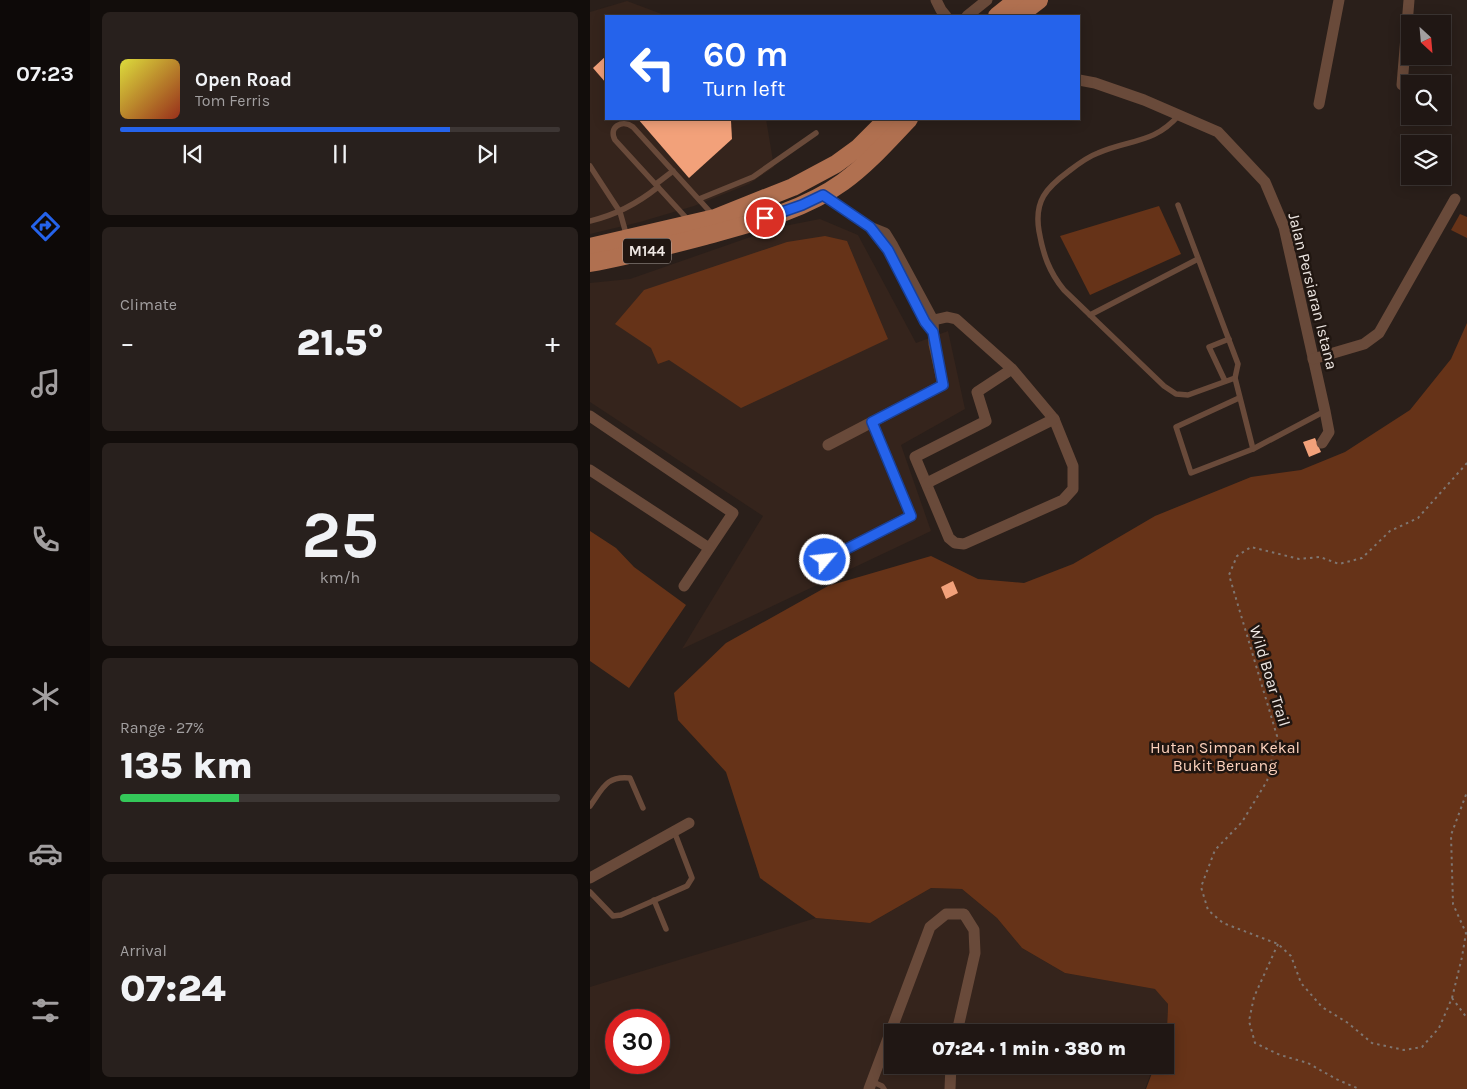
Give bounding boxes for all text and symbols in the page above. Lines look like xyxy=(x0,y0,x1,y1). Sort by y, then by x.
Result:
north arrow xyxy=(1401,15,1451,65)
map controls xyxy=(1401,15,1451,185)
text: 60 m xyxy=(703,34,788,75)
icon: left xyxy=(620,35,685,100)
text: 07:23 xyxy=(16,61,74,87)
text: Open Road xyxy=(195,69,292,91)
button: search xyxy=(1401,75,1451,125)
text: Turn left xyxy=(703,76,786,102)
text: Tom Ferris xyxy=(195,91,270,110)
button: layers xyxy=(1401,135,1451,185)
icon: previous xyxy=(179,140,207,168)
icon: pause xyxy=(326,140,354,168)
icon: next xyxy=(473,140,501,168)
pin xyxy=(744,197,786,239)
icon: arrive xyxy=(751,204,779,232)
icon: directions xyxy=(28,209,63,244)
street label: Jalan Persiaran Istana xyxy=(1284,211,1342,371)
road number: M144 xyxy=(623,238,671,264)
text: Climate xyxy=(120,295,177,314)
text: 21.5° xyxy=(296,320,384,365)
text: − xyxy=(120,326,135,359)
text: + xyxy=(545,326,560,359)
icon: music xyxy=(28,366,63,401)
text: 25 xyxy=(301,497,379,573)
icon: phone xyxy=(28,522,63,557)
position arrow xyxy=(798,533,850,585)
text: km/h xyxy=(320,568,360,587)
street label: Wild Boar Trail xyxy=(1246,623,1294,729)
icon: climate xyxy=(28,679,63,714)
text: Range · 27% xyxy=(120,718,204,737)
park label: Hutan Simpan Kekal Bukit Beruang xyxy=(1150,738,1300,775)
text: 135 km xyxy=(120,743,253,788)
icon: car xyxy=(28,836,63,871)
text: Arrival xyxy=(120,941,167,960)
text: 07:24 xyxy=(120,966,226,1011)
icon: filters xyxy=(28,993,63,1028)
speed limit sign: 30 xyxy=(605,1009,670,1074)
text: 07:24 · 1 min · 380 m xyxy=(932,1038,1126,1060)

